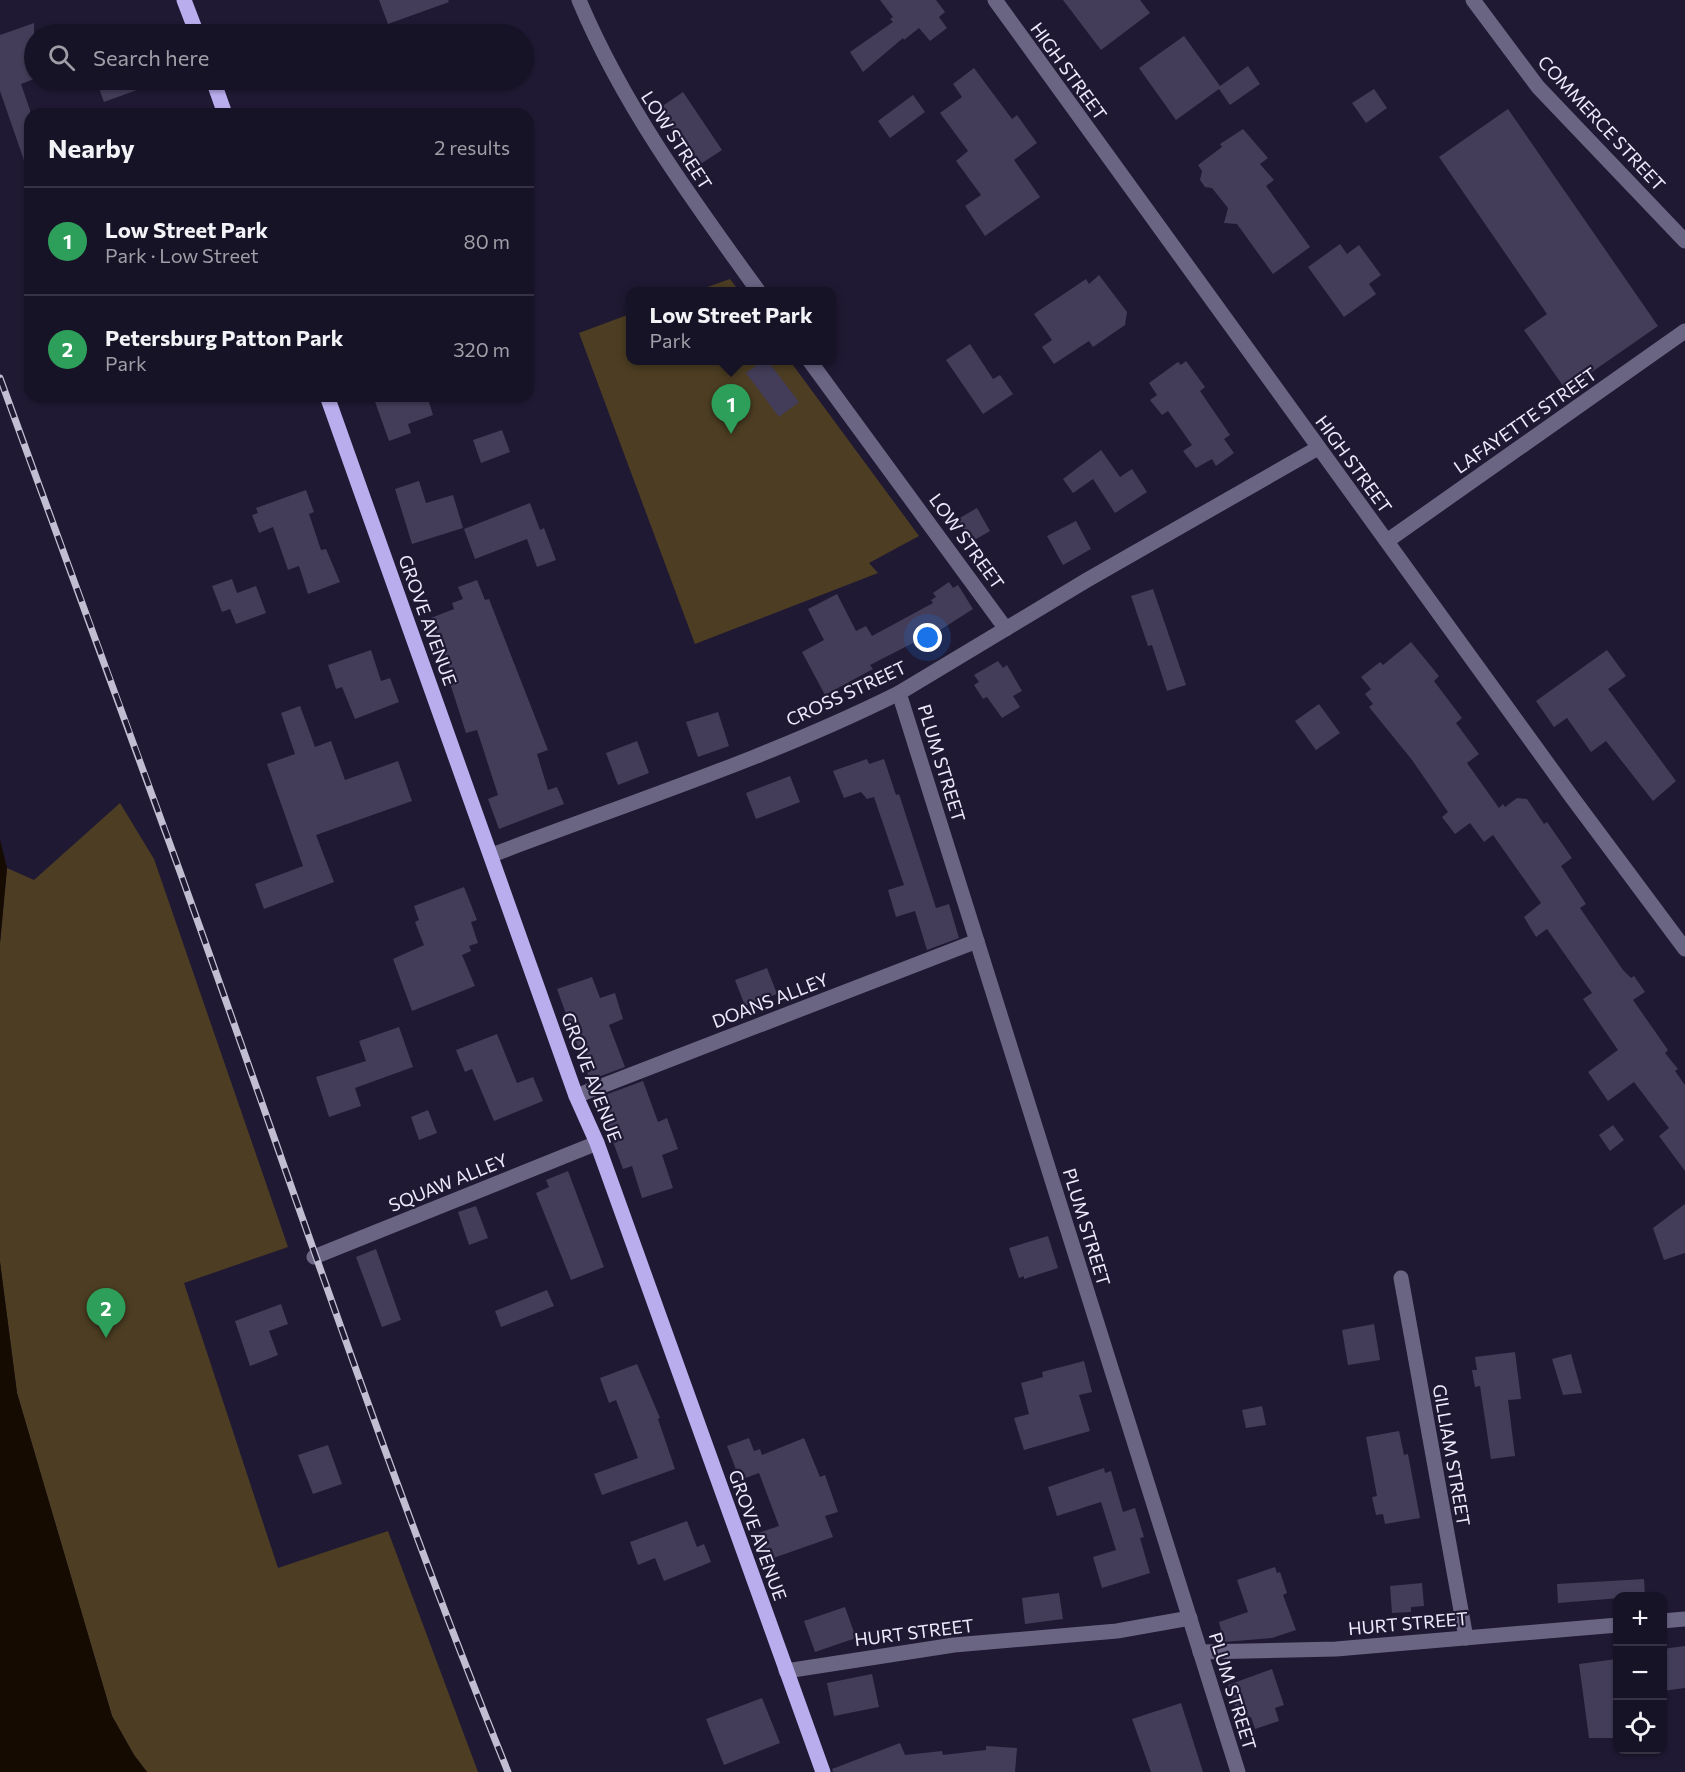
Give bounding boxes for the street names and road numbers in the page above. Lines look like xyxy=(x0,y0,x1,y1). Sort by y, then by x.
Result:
street label: HIGH STREET xyxy=(1026,18,1112,124)
street label: COMMERCE STREET xyxy=(1534,51,1670,195)
street label: LOW STREET xyxy=(637,87,717,193)
street label: LAFAYETTE STREET xyxy=(1449,362,1601,478)
street label: HIGH STREET xyxy=(1311,411,1397,517)
street label: LOW STREET xyxy=(925,489,1009,593)
street label: GROVE AVENUE xyxy=(394,552,462,688)
street label: CROSS STREET xyxy=(782,656,910,730)
street label: PLUM STREET xyxy=(914,702,970,824)
street label: DOANS ALLEY xyxy=(709,968,832,1032)
street label: GROVE AVENUE xyxy=(557,1009,627,1145)
street label: SQUAW ALLEY xyxy=(385,1148,511,1216)
street label: PLUM STREET xyxy=(1059,1166,1115,1288)
street label: GILLIAM STREET xyxy=(1429,1382,1475,1528)
street label: GROVE AVENUE xyxy=(724,1467,792,1603)
street label: HURT STREET xyxy=(1347,1607,1469,1639)
street label: HURT STREET xyxy=(853,1614,975,1650)
street label: PLUM STREET xyxy=(1205,1630,1261,1752)

